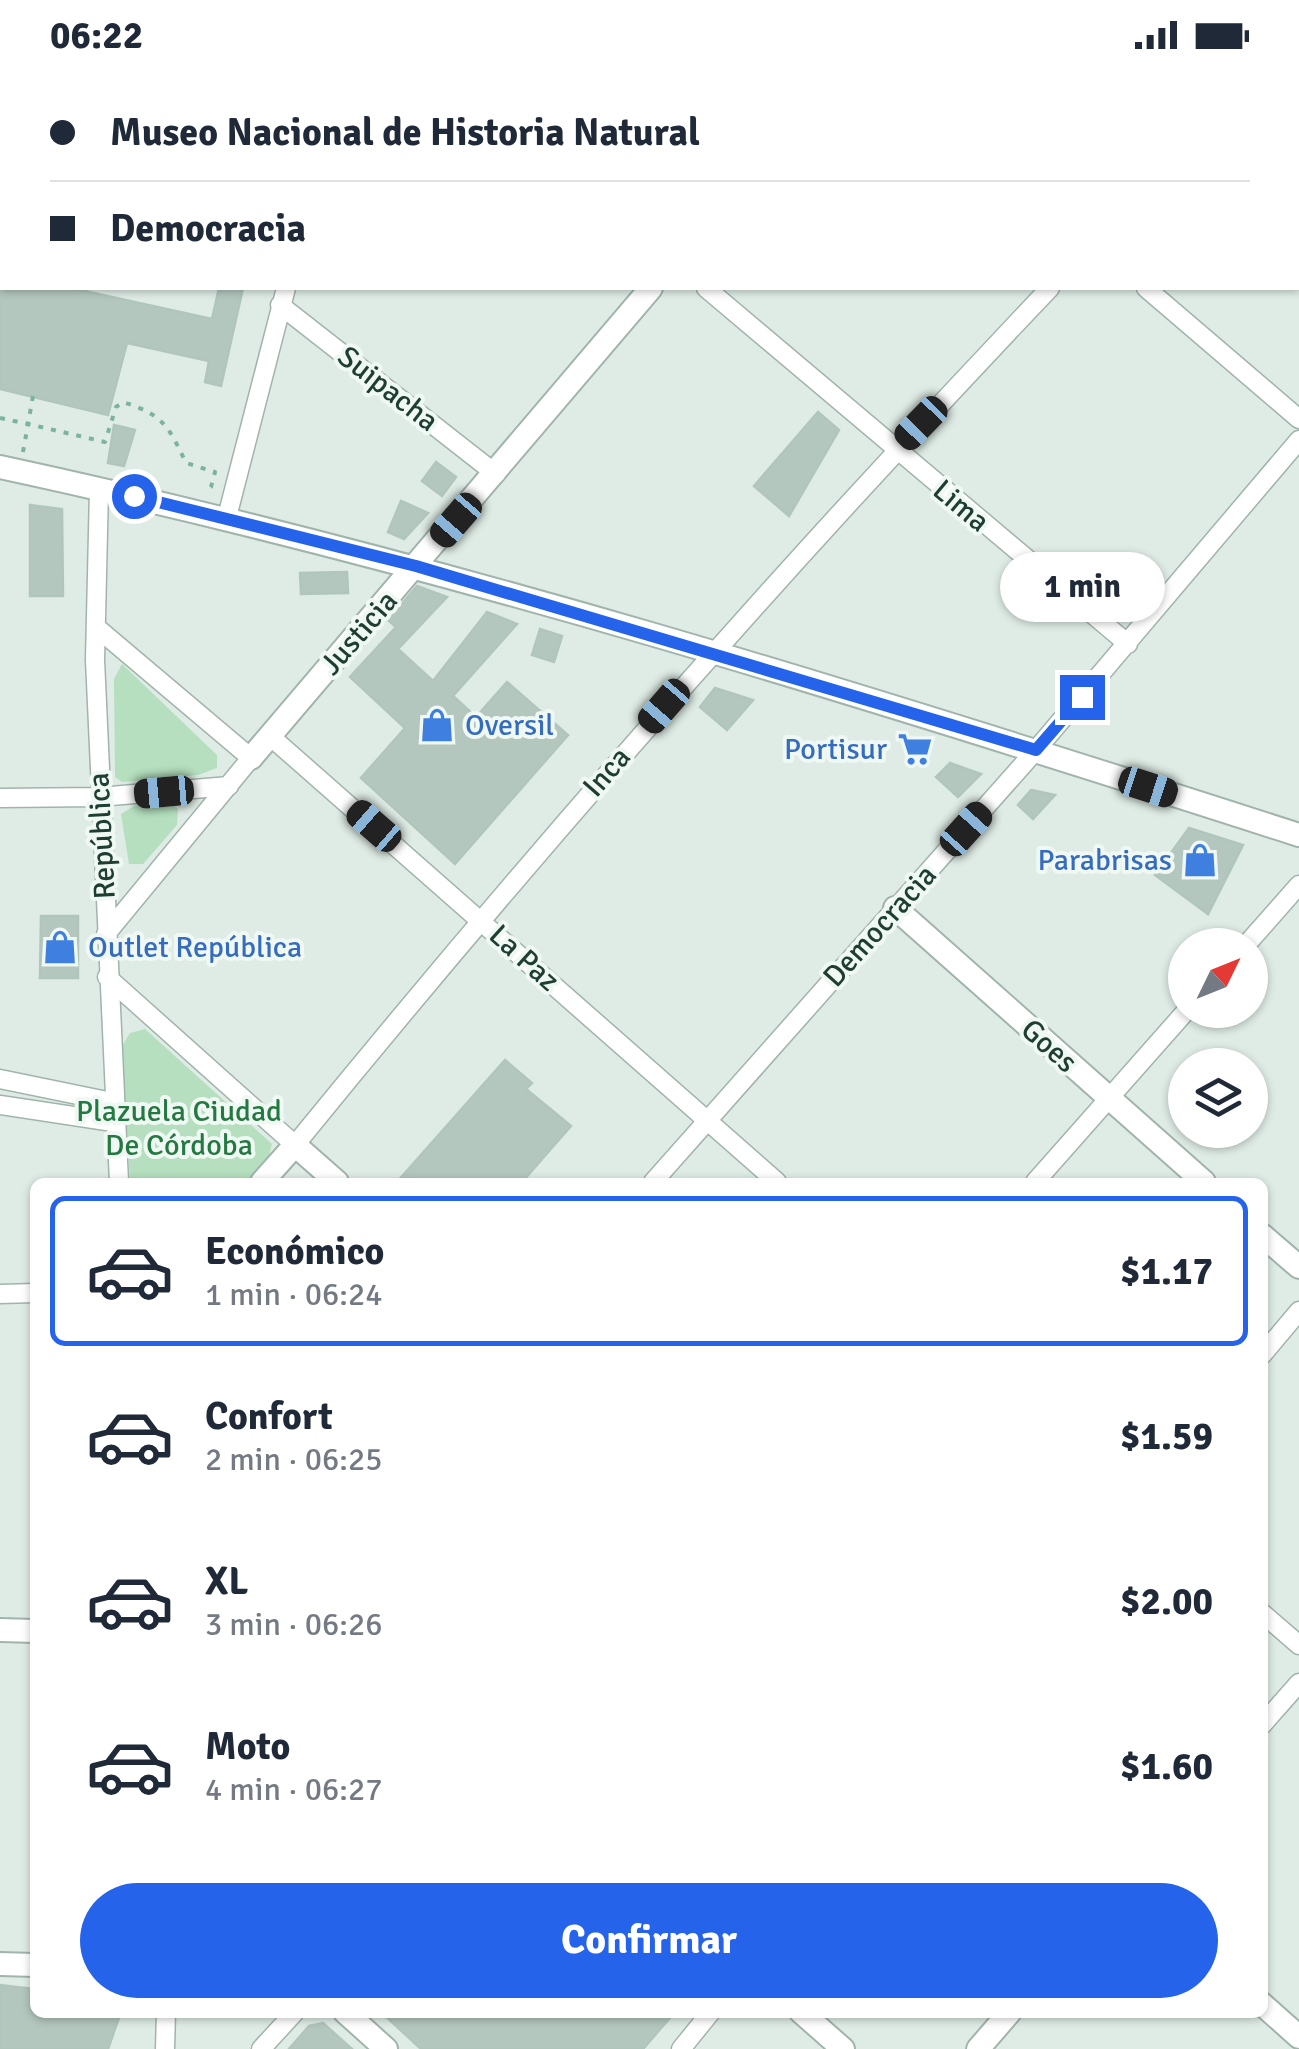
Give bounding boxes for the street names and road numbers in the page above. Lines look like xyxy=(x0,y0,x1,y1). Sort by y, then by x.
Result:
street label: Suipacha xyxy=(330,338,446,440)
street label: Lima xyxy=(925,472,997,540)
street label: Justicia xyxy=(312,583,406,683)
street label: Inca xyxy=(575,739,639,805)
street label: República xyxy=(80,772,124,900)
street label: Democracia xyxy=(815,857,945,995)
street label: La Paz xyxy=(481,917,567,999)
street label: Goes xyxy=(1013,1011,1085,1081)

